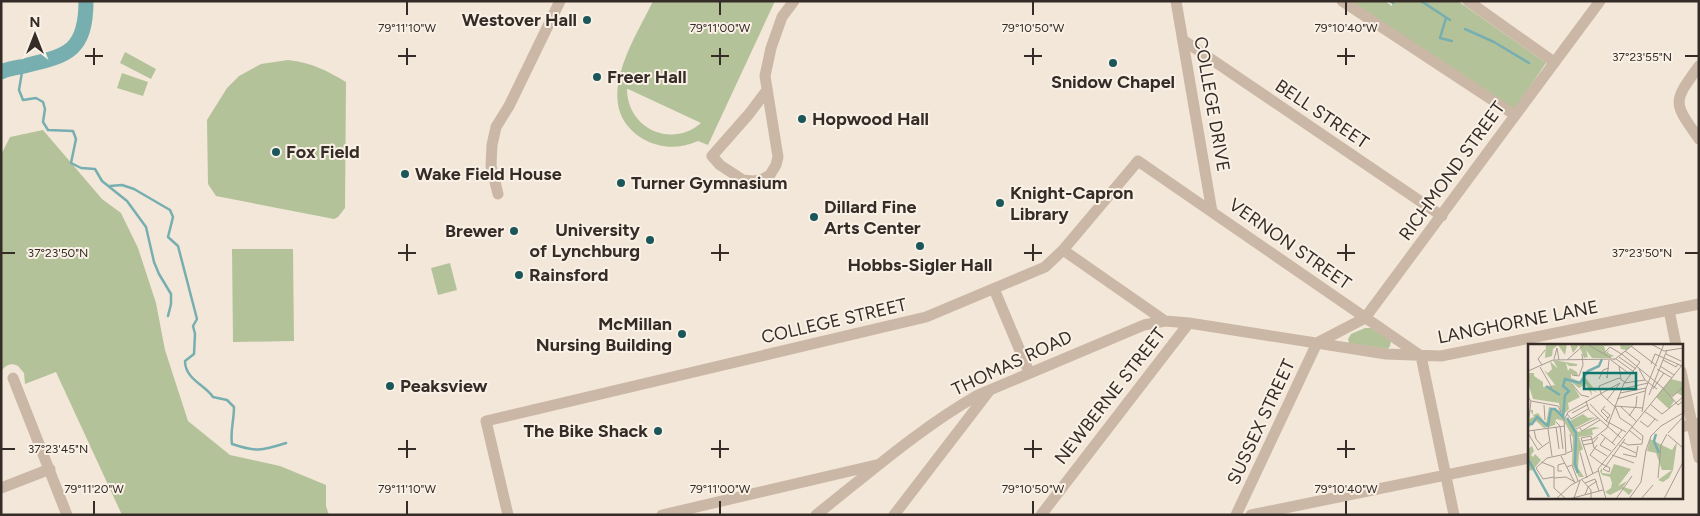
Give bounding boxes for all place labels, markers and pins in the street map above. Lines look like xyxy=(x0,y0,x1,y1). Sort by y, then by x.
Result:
place label: Westover Hall xyxy=(462,9,577,31)
marker: Westover Hall xyxy=(581,14,593,26)
marker: Snidow Chapel xyxy=(1107,57,1119,69)
place label: Freer Hall xyxy=(607,66,687,88)
marker: Freer Hall xyxy=(591,71,603,83)
place label: Snidow Chapel xyxy=(1051,71,1175,93)
place label: Hopwood Hall xyxy=(812,108,929,130)
marker: Hopwood Hall xyxy=(796,113,808,125)
place label: Fox Field xyxy=(286,141,360,163)
marker: Fox Field xyxy=(270,146,282,158)
place label: Wake Field House xyxy=(415,163,562,185)
marker: Wake Field House xyxy=(399,168,411,180)
place label: Turner Gymnasium xyxy=(631,172,787,194)
marker: Turner Gymnasium xyxy=(615,177,627,189)
place label: Knight-Capron Library xyxy=(1010,182,1133,225)
place label: Dillard Fine Arts Center xyxy=(824,196,921,239)
marker: Knight-Capron Library xyxy=(994,197,1006,209)
marker: Dillard Fine Arts Center xyxy=(808,211,820,223)
place label: University of Lynchburg xyxy=(530,219,641,262)
place label: Brewer xyxy=(445,220,504,242)
marker: Brewer xyxy=(508,225,520,237)
marker: University of Lynchburg xyxy=(644,234,656,246)
marker: Hobbs-Sigler Hall xyxy=(914,240,926,252)
place label: Hobbs-Sigler Hall xyxy=(847,254,993,276)
place label: Rainsford xyxy=(529,264,608,286)
marker: Rainsford xyxy=(513,269,525,281)
place label: McMillan Nursing Building xyxy=(536,313,672,356)
marker: McMillan Nursing Building xyxy=(676,328,688,340)
place label: Peaksview xyxy=(400,375,488,397)
marker: Peaksview xyxy=(384,380,396,392)
place label: The Bike Shack xyxy=(523,420,648,442)
marker: The Bike Shack xyxy=(652,425,664,437)

